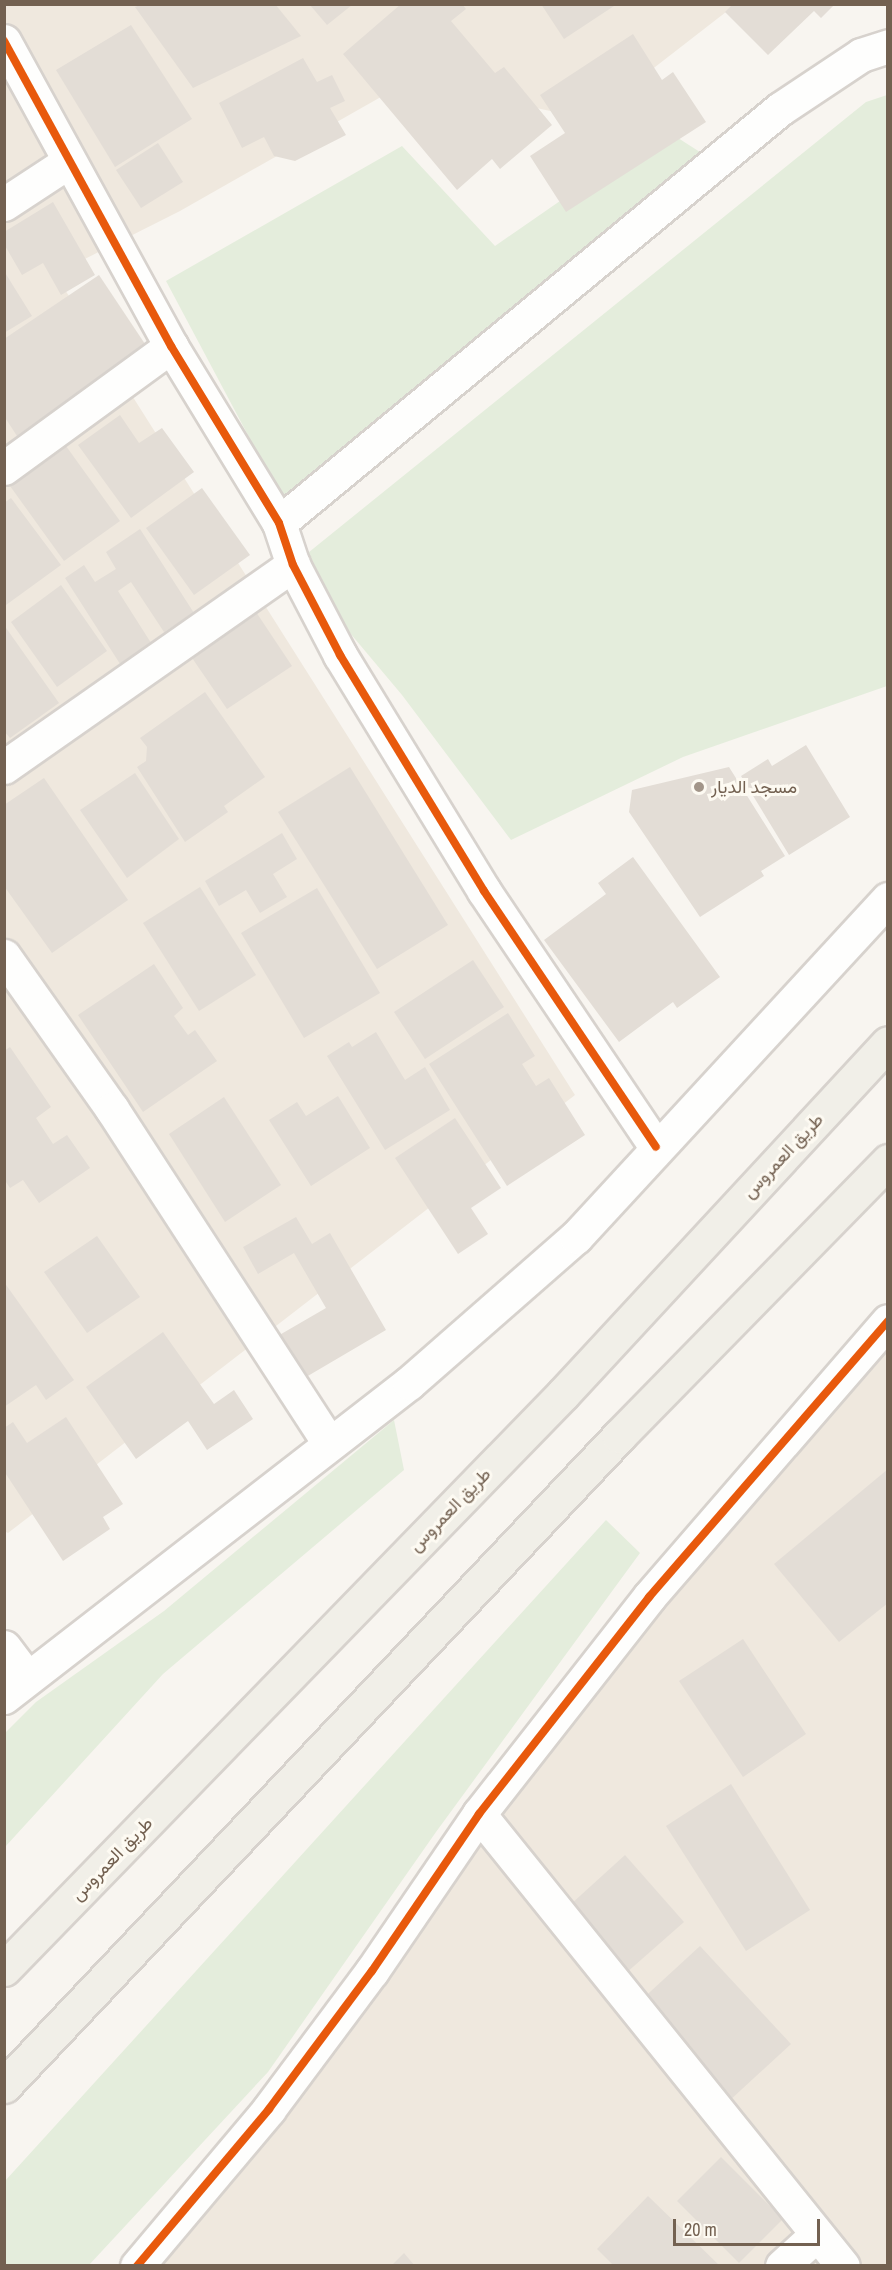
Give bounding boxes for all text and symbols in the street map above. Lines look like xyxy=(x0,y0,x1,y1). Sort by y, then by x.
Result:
place label: مسجد الديار xyxy=(711,776,797,798)
marker: مسجد الديار xyxy=(692,780,706,794)
street label: طريق العمروس xyxy=(738,1109,828,1203)
street label: طريق العمروس xyxy=(405,1464,495,1556)
street label: طريق العمروس xyxy=(67,1813,157,1905)
scale bar xyxy=(676,2207,823,2245)
text: 20 m xyxy=(684,2217,717,2242)

